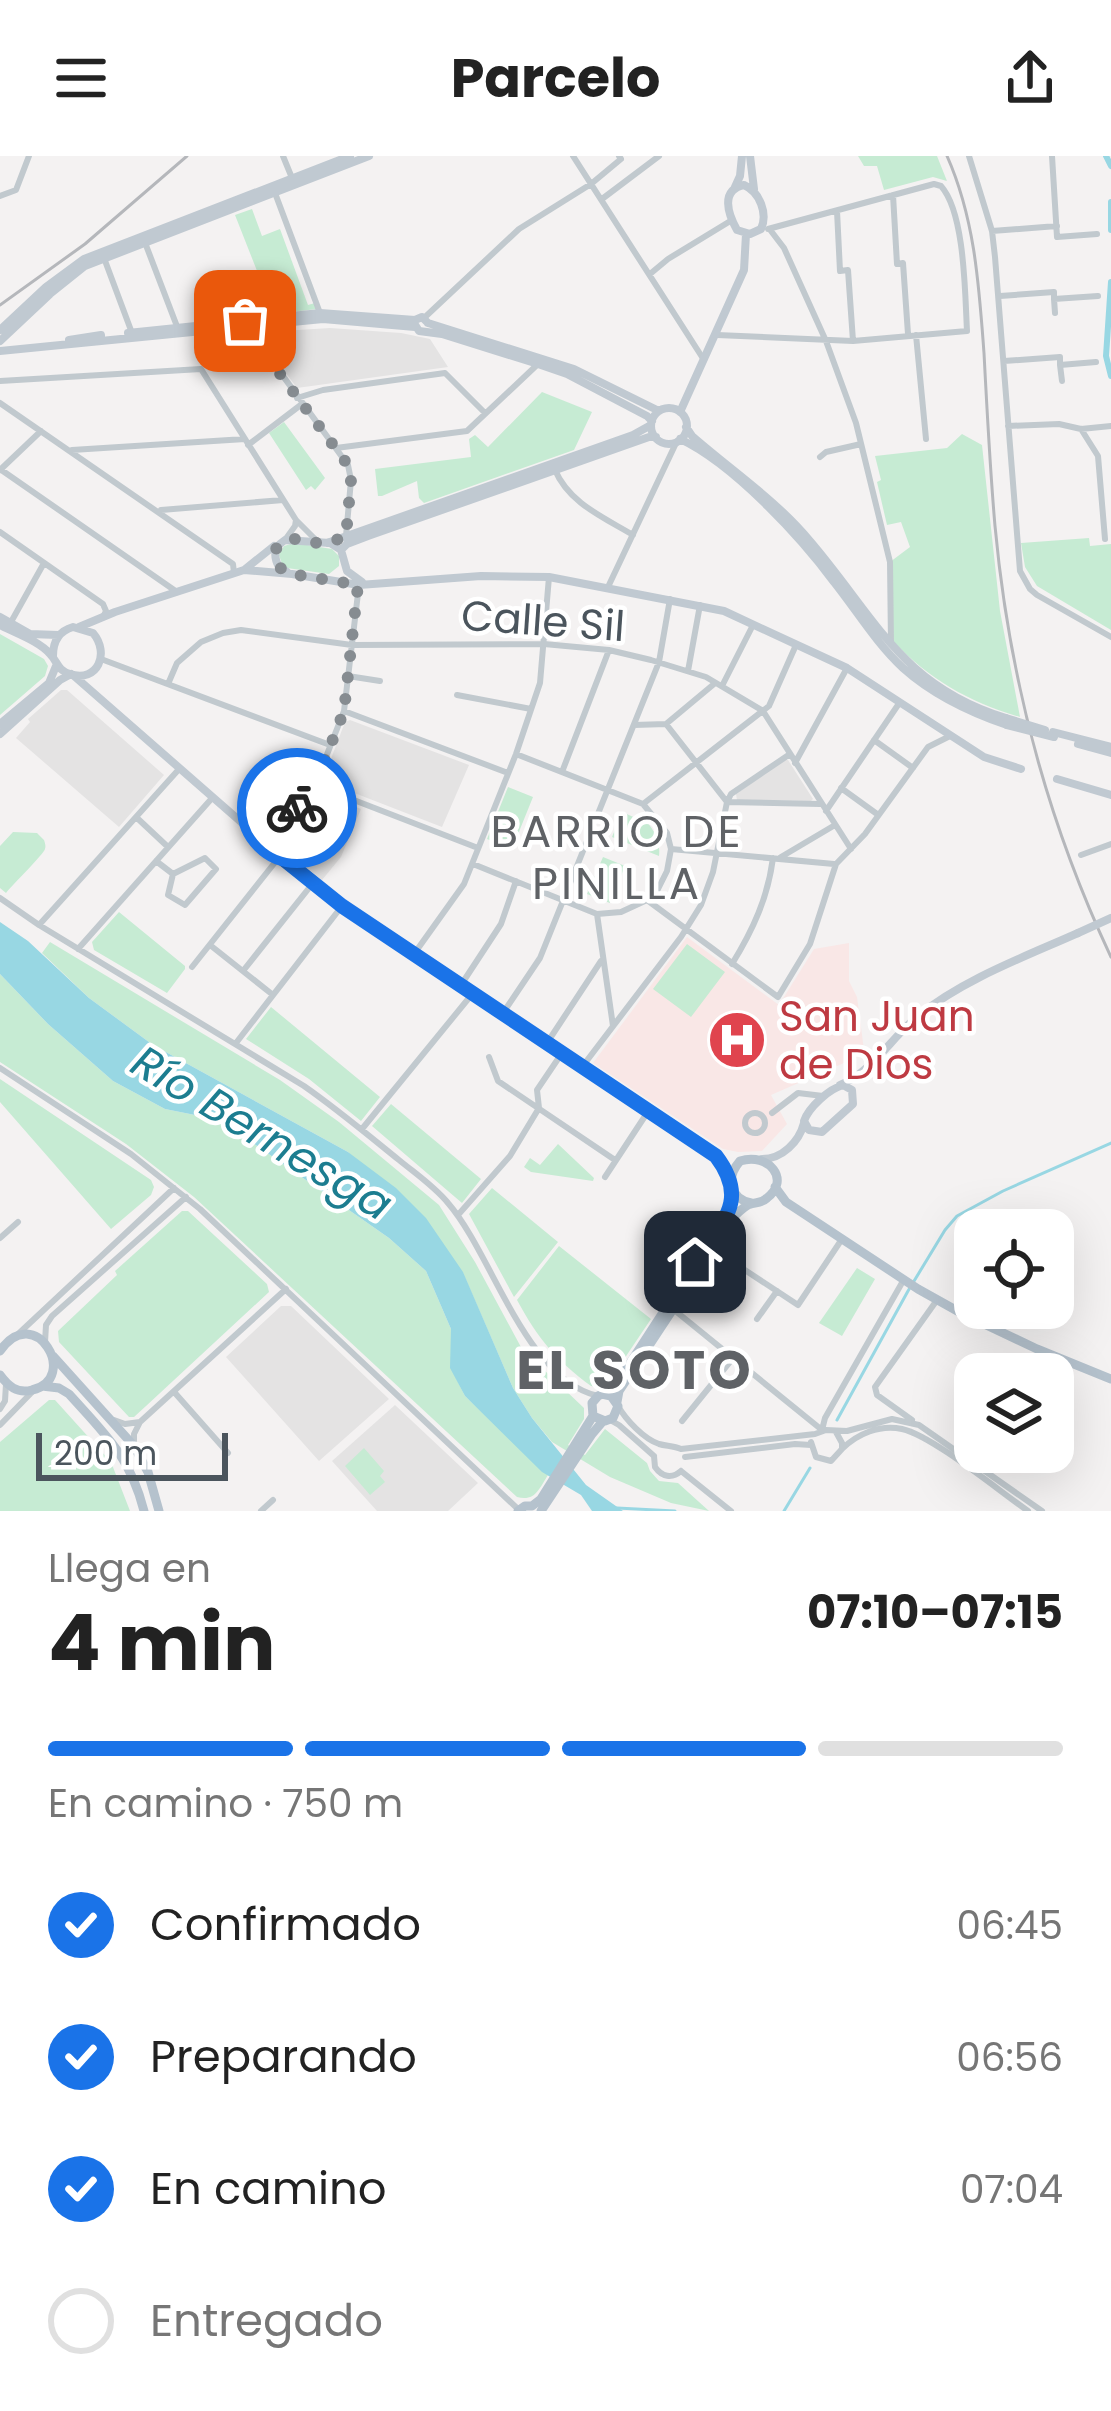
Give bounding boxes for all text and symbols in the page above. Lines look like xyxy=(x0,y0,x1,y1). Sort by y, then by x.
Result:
text: Parcelo xyxy=(451,40,660,116)
icon: menu xyxy=(48,45,114,111)
icon: share xyxy=(997,45,1063,111)
pin xyxy=(194,270,296,372)
icon: bag xyxy=(212,288,278,354)
street label: Calle Sil xyxy=(459,586,627,656)
courier xyxy=(237,748,357,868)
icon: bike xyxy=(264,775,330,841)
district label: BARRIO DE PINILLA xyxy=(491,800,744,915)
place label: San Juan de Dios xyxy=(779,987,975,1094)
hospital icon: San Juan de Dios xyxy=(706,1009,768,1071)
water label: Río Bernesga xyxy=(120,1030,404,1236)
map controls xyxy=(954,1209,1074,1473)
button: locate xyxy=(954,1209,1074,1329)
pin xyxy=(644,1211,746,1313)
icon: home xyxy=(662,1229,728,1295)
district label: EL SOTO xyxy=(516,1332,754,1408)
button: layers xyxy=(954,1353,1074,1473)
scale bar xyxy=(36,1427,228,1480)
text: 200 m xyxy=(54,1430,157,1477)
text: Llega en xyxy=(48,1541,211,1596)
text: 07:10–07:15 xyxy=(807,1581,1063,1644)
text: 4 min xyxy=(48,1588,276,1697)
text: En camino · 750 m xyxy=(48,1776,403,1831)
icon: check xyxy=(48,1892,114,1958)
text: Confirmado xyxy=(150,1893,421,1956)
text: 06:45 xyxy=(956,1898,1063,1953)
icon: check xyxy=(48,2024,114,2090)
text: Preparando xyxy=(150,2025,417,2088)
text: 06:56 xyxy=(956,2030,1063,2085)
icon: check xyxy=(48,2156,114,2222)
text: En camino xyxy=(150,2157,387,2220)
text: 07:04 xyxy=(960,2162,1063,2217)
text: Entregado xyxy=(150,2289,383,2352)

